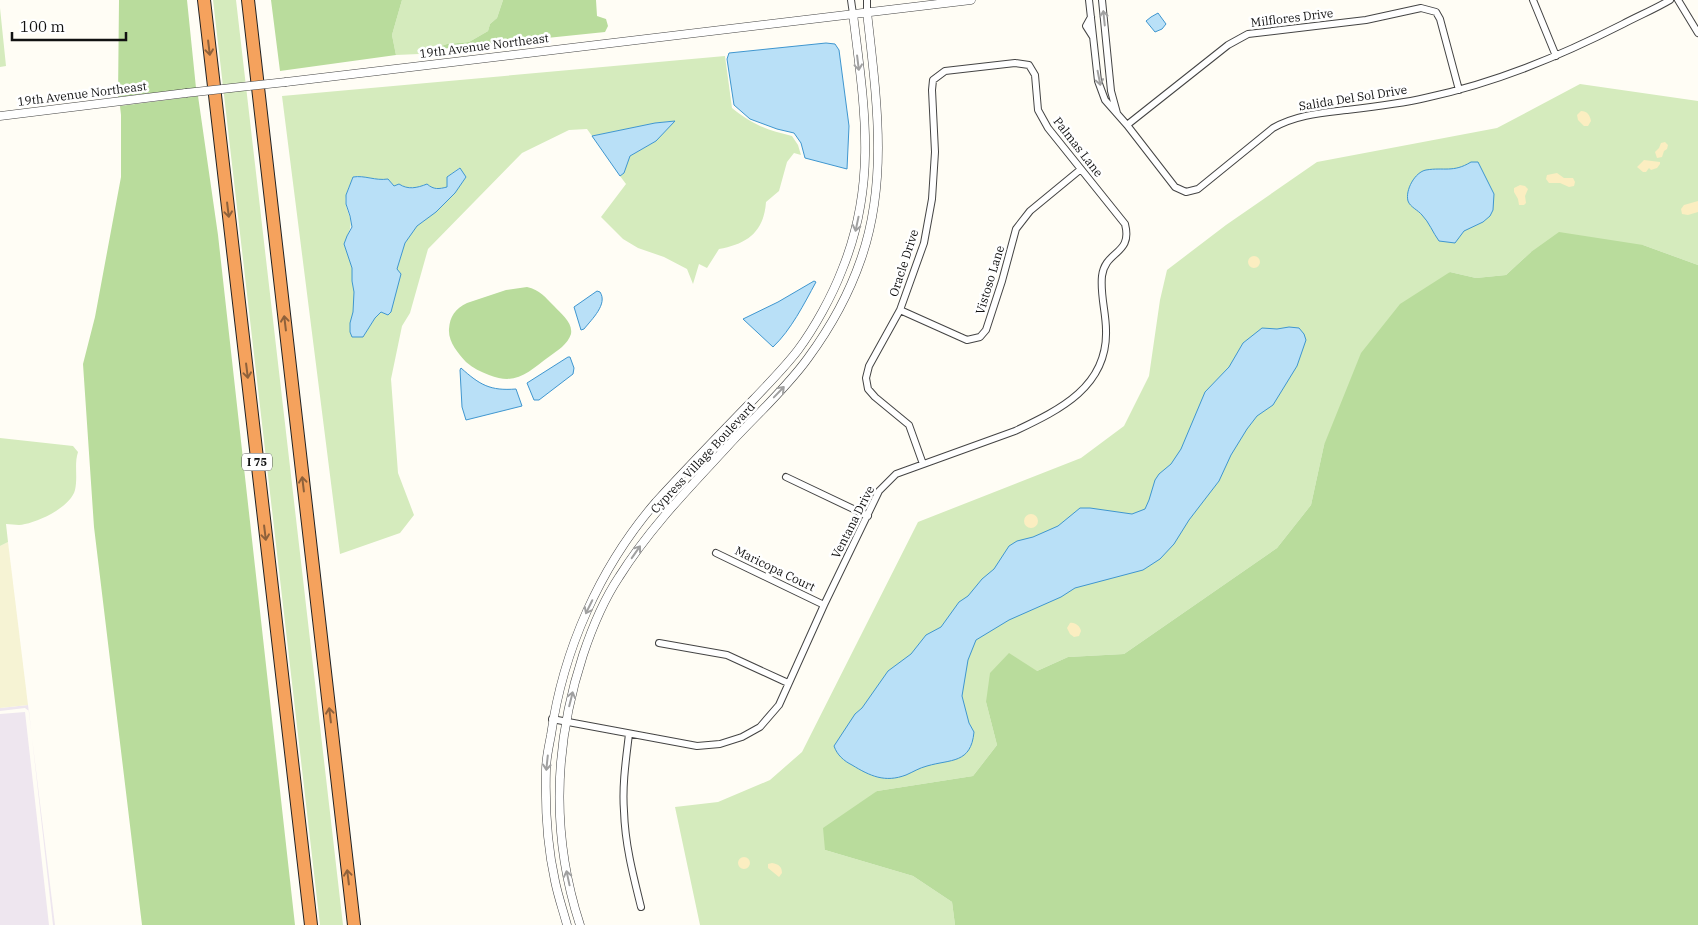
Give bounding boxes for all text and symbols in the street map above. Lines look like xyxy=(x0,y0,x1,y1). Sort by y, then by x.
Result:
street label: Milflores Drive xyxy=(1250,5,1334,30)
scale bar xyxy=(12,10,126,42)
one-way arrow xyxy=(1099,10,1108,26)
text: 100 m xyxy=(20,17,65,36)
street label: 19th Avenue Northeast xyxy=(418,30,549,61)
one-way arrow xyxy=(204,40,214,56)
one-way arrow xyxy=(854,54,864,70)
one-way arrow xyxy=(1094,70,1104,86)
street label: 19th Avenue Northeast xyxy=(16,78,147,109)
street label: Salida Del Sol Drive xyxy=(1298,82,1408,113)
street label: Palmas Lane xyxy=(1050,114,1106,180)
one-way arrow xyxy=(223,202,233,218)
one-way arrow xyxy=(851,216,861,232)
street label: Oracle Drive xyxy=(886,227,921,298)
street label: Vistoso Lane xyxy=(972,243,1007,316)
one-way arrow xyxy=(280,315,290,331)
one-way arrow xyxy=(242,363,252,379)
one-way arrow xyxy=(773,385,785,398)
street label: Cypress Village Boulevard xyxy=(647,399,758,516)
road number: I 75 xyxy=(242,454,272,471)
one-way arrow xyxy=(298,476,308,492)
street label: Ventana Drive xyxy=(828,483,877,561)
one-way arrow xyxy=(260,524,270,540)
street label: Maricopa Court xyxy=(733,543,818,594)
one-way arrow xyxy=(631,545,641,559)
one-way arrow xyxy=(584,599,593,614)
one-way arrow xyxy=(567,692,576,708)
one-way arrow xyxy=(325,707,335,723)
one-way arrow xyxy=(542,755,552,771)
one-way arrow xyxy=(343,869,353,885)
one-way arrow xyxy=(563,870,572,886)

